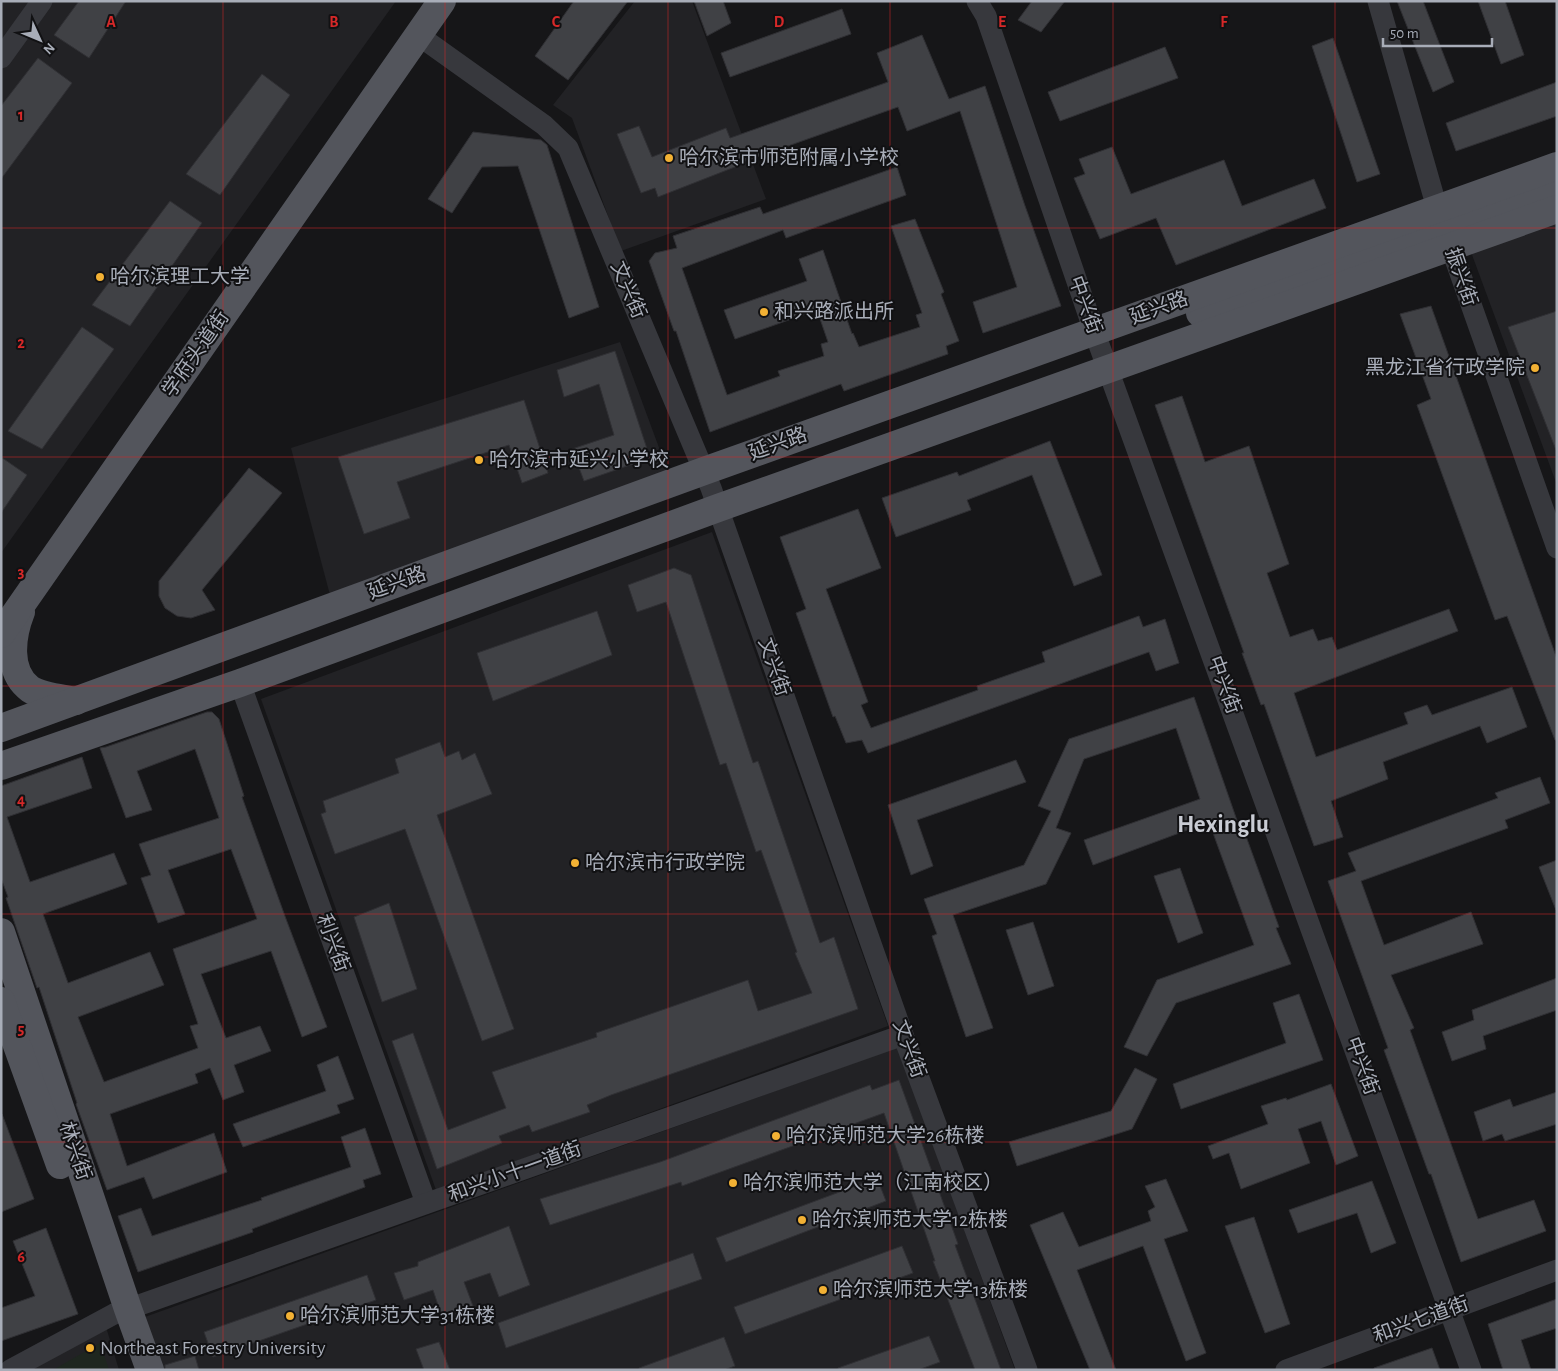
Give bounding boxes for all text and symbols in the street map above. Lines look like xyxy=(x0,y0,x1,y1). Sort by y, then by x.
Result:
text: A xyxy=(106,14,116,30)
text: B xyxy=(329,14,339,30)
text: C xyxy=(552,14,561,30)
text: D xyxy=(774,14,785,30)
text: E xyxy=(998,14,1006,30)
text: F xyxy=(1220,14,1228,30)
north arrow xyxy=(15,15,65,65)
scale bar xyxy=(1383,15,1492,47)
text: 50 m xyxy=(1390,26,1419,41)
text: N xyxy=(40,40,57,57)
text: 1 xyxy=(18,107,24,123)
place label: 哈尔滨市师范附属小学校 xyxy=(679,146,899,168)
marker: 哈尔滨市师范附属小学校 xyxy=(663,152,675,164)
street label: 振兴街 xyxy=(1442,245,1481,309)
street label: 文兴街 xyxy=(607,258,650,322)
place label: 哈尔滨理工大学 xyxy=(110,265,250,287)
marker: 哈尔滨理工大学 xyxy=(94,271,106,283)
street label: 中兴街 xyxy=(1065,273,1106,337)
street label: 延兴路 xyxy=(1127,287,1191,328)
place label: 和兴路派出所 xyxy=(774,301,894,322)
marker: 和兴路派出所 xyxy=(758,306,770,318)
street label: 学府头道街 xyxy=(158,307,233,401)
text: 2 xyxy=(17,335,25,351)
place label: 黑龙江省行政学院 xyxy=(1365,357,1525,378)
marker: 黑龙江省行政学院 xyxy=(1529,362,1541,374)
street label: 延兴路 xyxy=(746,423,810,464)
place label: 哈尔滨市延兴小学校 xyxy=(489,448,669,470)
marker: 哈尔滨市延兴小学校 xyxy=(473,454,485,466)
street label: 延兴路 xyxy=(365,562,429,603)
text: 3 xyxy=(18,564,25,580)
street label: 文兴街 xyxy=(755,635,794,699)
street label: 中兴街 xyxy=(1204,653,1245,717)
text: 4 xyxy=(17,792,25,808)
district label: Hexinglu xyxy=(1177,812,1269,837)
place label: 哈尔滨市行政学院 xyxy=(585,851,745,873)
marker: 哈尔滨市行政学院 xyxy=(569,857,581,869)
street label: 利兴街 xyxy=(313,911,354,975)
street label: 文兴街 xyxy=(889,1017,930,1081)
text: 5 xyxy=(18,1021,25,1037)
street label: 中兴街 xyxy=(1342,1034,1383,1098)
street label: 林兴街 xyxy=(56,1119,95,1183)
place label: 哈尔滨师范大学26栋楼 xyxy=(786,1124,985,1146)
marker: 哈尔滨师范大学26栋楼 xyxy=(770,1130,782,1142)
street label: 和兴小十一道街 xyxy=(445,1138,584,1205)
place label: 哈尔滨师范大学（江南校区） xyxy=(743,1171,1003,1193)
marker: 哈尔滨师范大学（江南校区） xyxy=(727,1177,739,1189)
place label: 哈尔滨师范大学12栋楼 xyxy=(812,1208,1008,1230)
marker: 哈尔滨师范大学12栋楼 xyxy=(796,1214,808,1226)
text: 6 xyxy=(17,1249,25,1265)
place label: 哈尔滨师范大学13栋楼 xyxy=(833,1278,1028,1300)
marker: 哈尔滨师范大学13栋楼 xyxy=(817,1284,829,1296)
street label: 和兴七道街 xyxy=(1370,1293,1471,1346)
place label: 哈尔滨师范大学31栋楼 xyxy=(300,1304,495,1326)
marker: 哈尔滨师范大学31栋楼 xyxy=(284,1310,296,1322)
place label: Northeast Forestry University xyxy=(100,1338,326,1358)
marker: Northeast Forestry University xyxy=(84,1342,96,1354)

